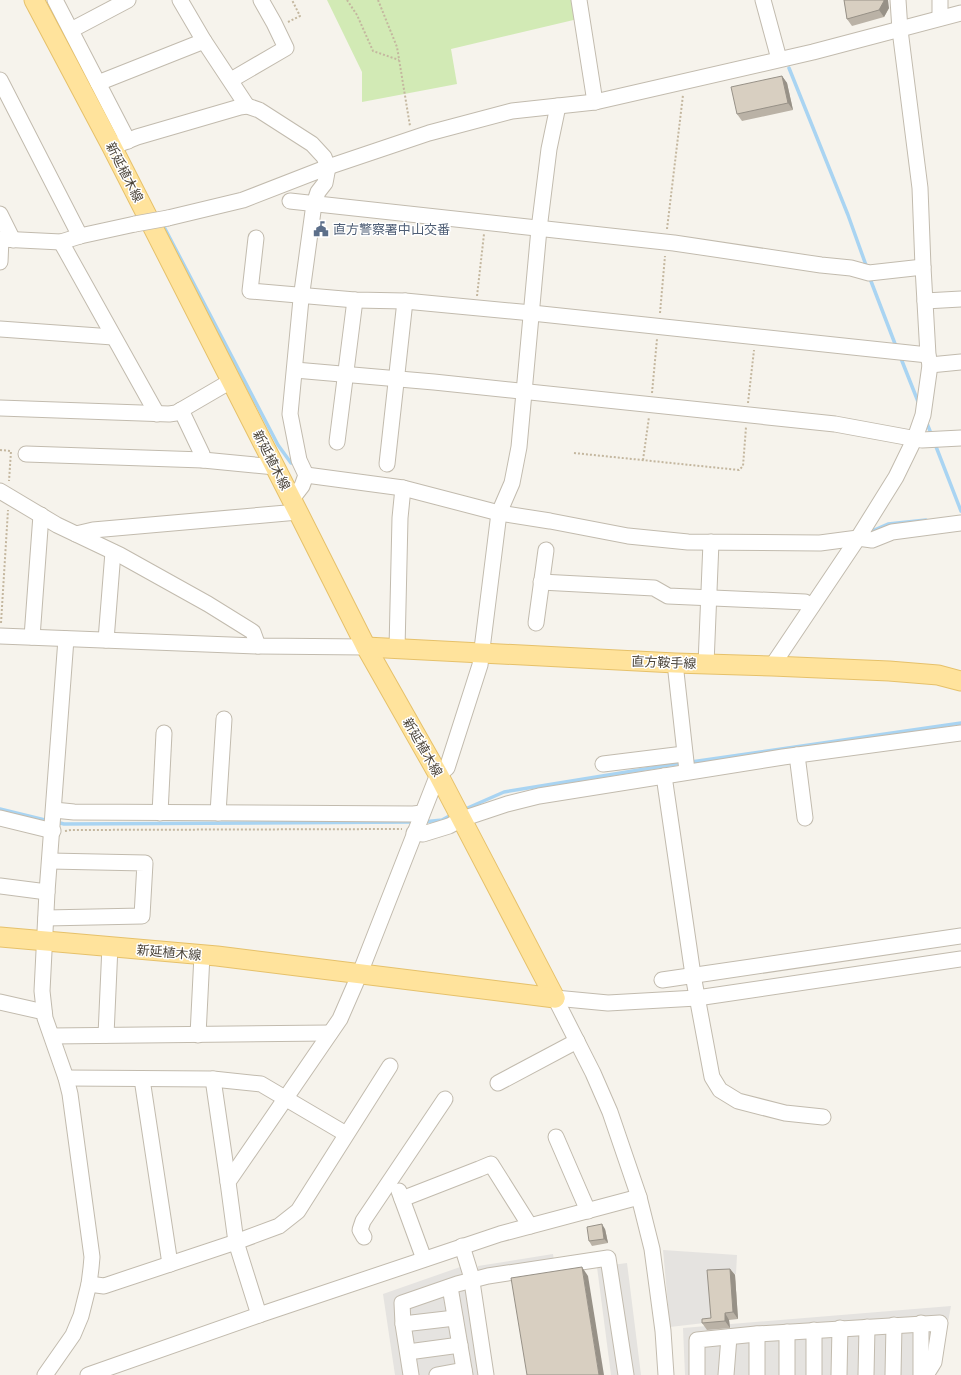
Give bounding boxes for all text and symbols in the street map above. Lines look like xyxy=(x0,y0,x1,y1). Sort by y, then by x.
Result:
street label: 新延植木線 xyxy=(103,140,146,205)
public building icon: 直方警察署中山交番 xyxy=(312,220,330,238)
place label: 直方警察署中山交番 xyxy=(333,222,450,237)
street label: 新延植木線 xyxy=(250,428,293,493)
street label: 直方鞍手線 xyxy=(631,654,697,671)
street label: 新延植木線 xyxy=(400,715,445,779)
street label: 新延植木線 xyxy=(136,942,202,963)

